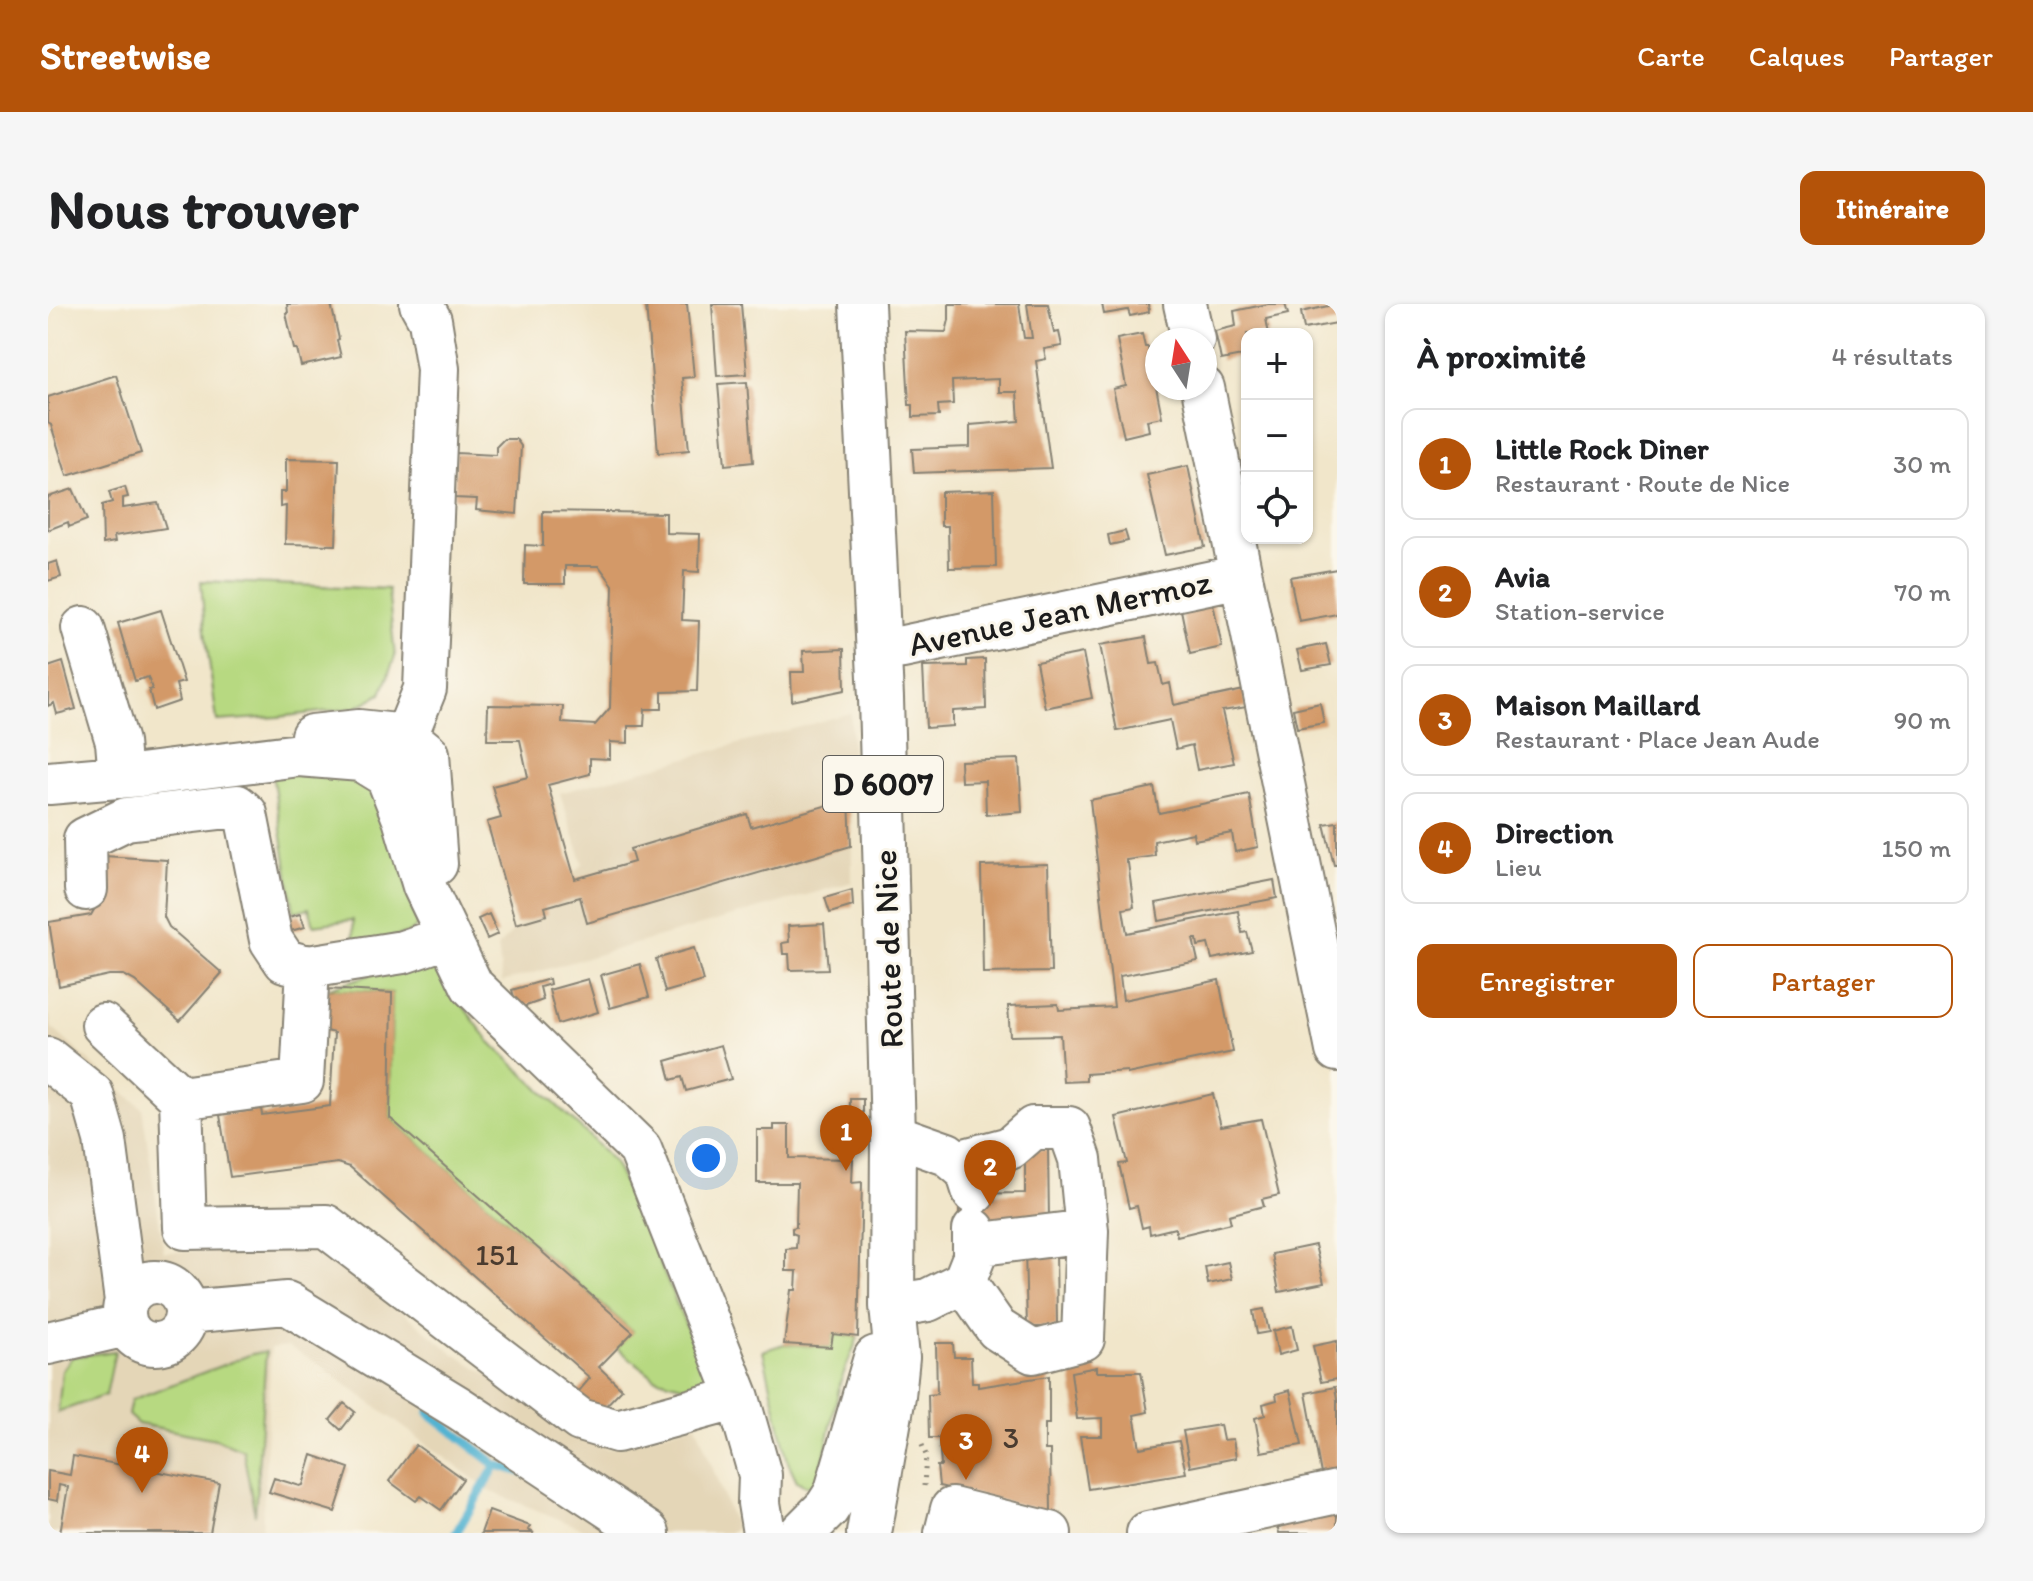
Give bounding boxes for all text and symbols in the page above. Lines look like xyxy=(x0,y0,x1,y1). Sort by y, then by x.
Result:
text: Streetwise xyxy=(40,33,211,79)
text: Carte xyxy=(1637,39,1705,73)
text: Calques xyxy=(1749,39,1845,73)
text: Partager xyxy=(1889,39,1993,73)
button: Itinéraire xyxy=(1800,171,1985,245)
text: Nous trouver xyxy=(48,175,358,242)
north arrow xyxy=(1145,328,1217,400)
map controls xyxy=(1241,328,1313,544)
button: + xyxy=(1241,328,1313,400)
text: À proximité xyxy=(1417,336,1586,377)
text: 4 résultats xyxy=(1832,340,1953,372)
button: − xyxy=(1241,400,1313,472)
text: Little Rock Diner xyxy=(1495,430,1708,467)
text: 1 xyxy=(1439,448,1451,480)
text: 30 m xyxy=(1893,448,1951,480)
text: Restaurant · Route de Nice xyxy=(1495,467,1790,499)
button: locate xyxy=(1241,472,1313,544)
text: Avia xyxy=(1495,558,1550,595)
street label: Avenue Jean Mermoz xyxy=(905,561,1215,665)
text: 2 xyxy=(1438,576,1452,608)
text: 70 m xyxy=(1894,576,1951,608)
text: Station-service xyxy=(1495,595,1665,627)
text: Maison Maillard xyxy=(1495,686,1700,723)
text: 3 xyxy=(1438,704,1452,736)
text: 90 m xyxy=(1894,704,1951,736)
text: Restaurant · Place Jean Aude xyxy=(1495,723,1820,755)
road number: D 6007 xyxy=(823,756,943,812)
text: Direction xyxy=(1495,814,1614,851)
text: 4 xyxy=(1437,832,1453,864)
text: 150 m xyxy=(1882,832,1951,864)
street label: Route de Nice xyxy=(864,849,912,1049)
text: Lieu xyxy=(1495,851,1542,883)
button: Enregistrer xyxy=(1417,944,1677,1018)
button: Partager xyxy=(1693,944,1953,1018)
pin: 1 xyxy=(820,1105,872,1171)
your location xyxy=(686,1138,726,1178)
pin: 2 xyxy=(964,1140,1016,1206)
house number: 151 xyxy=(475,1236,519,1273)
pin: 3 xyxy=(940,1414,992,1480)
house number: 3 xyxy=(1003,1419,1019,1456)
pin: 4 xyxy=(116,1427,168,1493)

